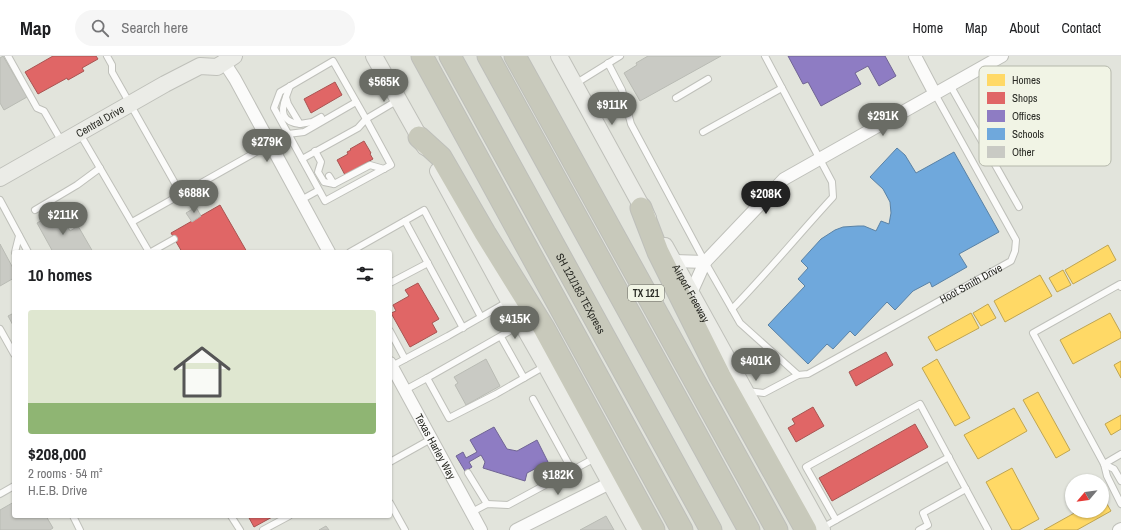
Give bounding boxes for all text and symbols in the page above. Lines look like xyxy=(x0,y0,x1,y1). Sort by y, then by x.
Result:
search box xyxy=(75,10,355,46)
text: Map xyxy=(20,15,51,41)
icon: search xyxy=(89,17,111,39)
text: Search here xyxy=(121,17,188,38)
text: Home xyxy=(912,19,943,37)
text: Map xyxy=(965,19,987,37)
text: About xyxy=(1009,19,1039,37)
text: Contact xyxy=(1061,19,1101,37)
legend xyxy=(979,66,1111,166)
pin: $565K xyxy=(356,69,412,103)
text: $565K xyxy=(368,73,400,90)
text: Homes xyxy=(1012,73,1041,87)
text: Shops xyxy=(1012,91,1038,105)
pin: $911K xyxy=(584,92,640,126)
text: $911K xyxy=(597,96,627,113)
street label: Central Drive xyxy=(73,102,127,140)
pin: $291K xyxy=(855,103,911,137)
text: $291K xyxy=(867,107,899,124)
text: Offices xyxy=(1012,109,1041,123)
text: Schools xyxy=(1012,127,1045,141)
pin: $279K xyxy=(239,129,295,163)
text: $279K xyxy=(251,133,283,150)
text: Other xyxy=(1012,145,1035,159)
pin: $688K xyxy=(166,180,222,214)
pin: $208K xyxy=(738,181,794,215)
text: $688K xyxy=(178,184,210,201)
text: $208K xyxy=(750,185,782,202)
pin: $211K xyxy=(35,202,91,236)
text: $211K xyxy=(48,206,78,223)
street label: SH 121/183 TEXpress xyxy=(553,251,609,337)
street label: Hoot Smith Drive xyxy=(937,260,1005,306)
street label: Airport Freeway xyxy=(669,261,713,325)
text: 10 homes xyxy=(28,263,92,286)
icon: filters xyxy=(354,263,376,285)
road number: TX 121 xyxy=(628,285,664,301)
pin: $415K xyxy=(487,306,543,340)
text: $415K xyxy=(499,310,531,327)
icon: home xyxy=(166,336,238,408)
pin: $401K xyxy=(728,348,784,382)
text: $401K xyxy=(740,352,772,369)
street label: Texas Harley Way xyxy=(412,411,459,482)
text: $208,000 xyxy=(28,442,86,465)
pin: $182K xyxy=(530,462,586,496)
text: 2 rooms · 54 m² xyxy=(28,465,103,482)
text: $182K xyxy=(542,466,574,483)
north arrow xyxy=(1065,474,1109,518)
map controls xyxy=(1065,474,1109,518)
text: H.E.B. Drive xyxy=(28,482,87,499)

